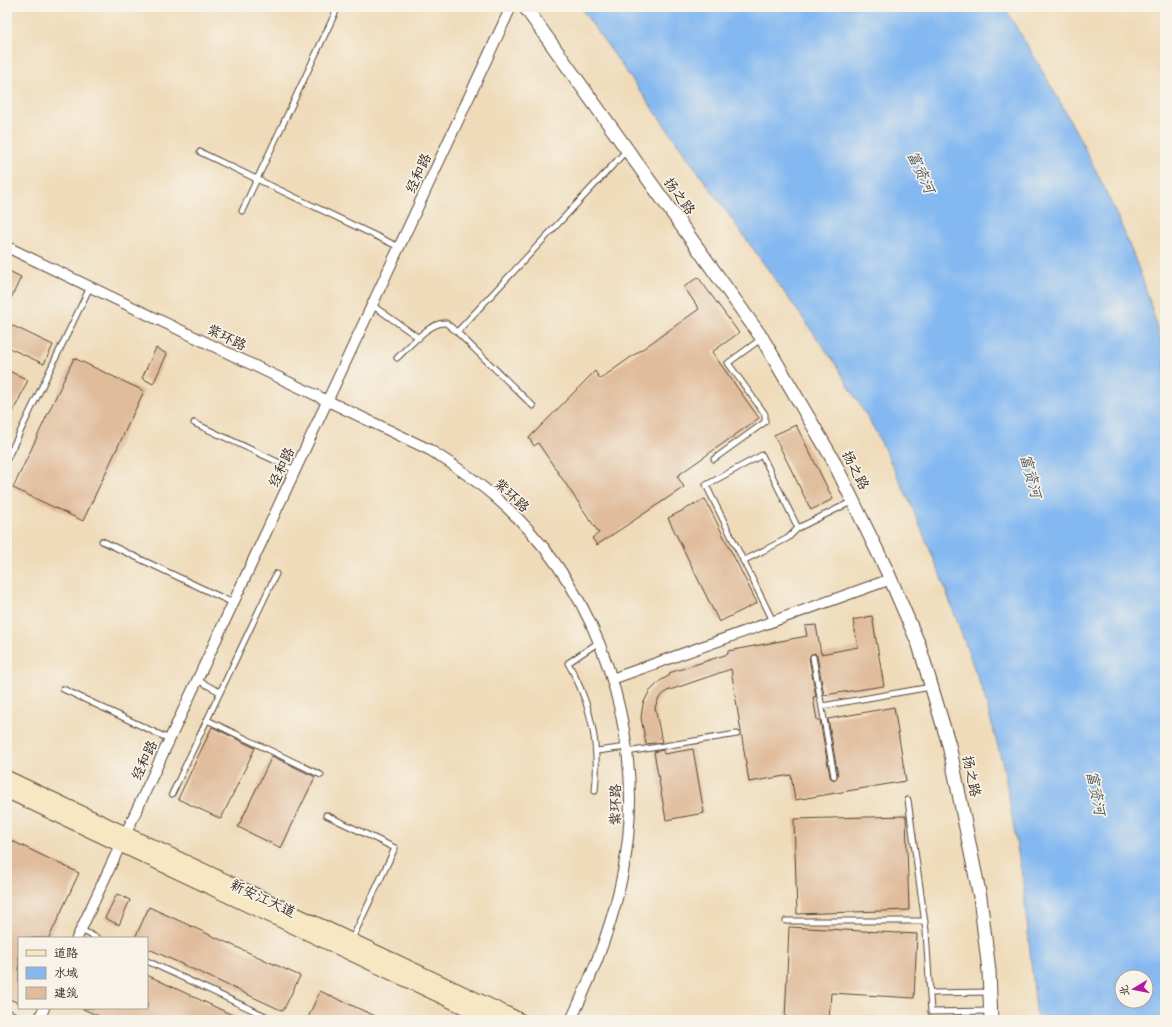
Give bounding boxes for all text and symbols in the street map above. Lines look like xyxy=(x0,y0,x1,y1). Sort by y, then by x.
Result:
water label: 富资河 xyxy=(902,148,940,199)
street label: 经和路 xyxy=(402,151,435,196)
street label: 扬之路 xyxy=(660,174,699,218)
street label: 紫环路 xyxy=(204,321,249,354)
street label: 经和路 xyxy=(265,445,298,490)
street label: 扬之路 xyxy=(838,448,873,493)
water label: 富资河 xyxy=(1016,452,1046,503)
street label: 紫环路 xyxy=(491,475,533,516)
street label: 经和路 xyxy=(128,738,161,783)
street label: 扬之路 xyxy=(959,754,984,798)
water label: 富资河 xyxy=(1082,769,1110,820)
street label: 紫环路 xyxy=(607,784,624,826)
street label: 新安江大道 xyxy=(227,876,298,921)
legend xyxy=(18,937,148,1009)
text: 道路 xyxy=(54,946,78,961)
text: 水域 xyxy=(54,966,78,981)
north arrow xyxy=(1114,969,1154,1009)
text: 北 xyxy=(1117,984,1132,997)
text: 建筑 xyxy=(54,986,78,1001)

